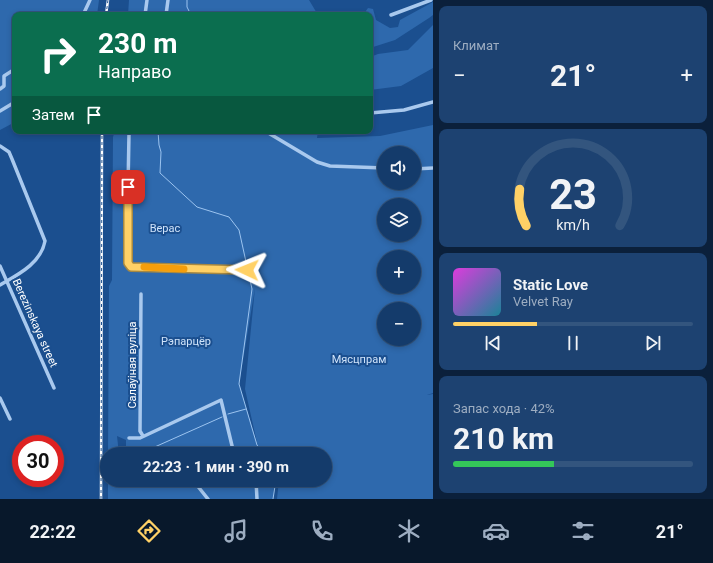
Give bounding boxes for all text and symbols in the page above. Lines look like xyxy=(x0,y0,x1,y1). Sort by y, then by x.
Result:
text: 230 m xyxy=(98,27,177,60)
icon: right xyxy=(32,28,84,80)
text: Климат xyxy=(453,38,499,53)
text: 21° xyxy=(550,58,596,93)
text: Направо xyxy=(98,61,171,82)
text: − xyxy=(453,63,466,88)
text: + xyxy=(681,63,693,88)
icon: arrive xyxy=(83,104,105,126)
text: Затем xyxy=(32,106,75,124)
map controls xyxy=(377,146,421,346)
button: sound xyxy=(377,146,421,190)
pin xyxy=(111,170,145,204)
text: 23 xyxy=(549,170,597,219)
icon: arrive xyxy=(117,176,139,198)
button: layers xyxy=(377,198,421,242)
text: km/h xyxy=(556,216,590,232)
park label: Верас xyxy=(150,222,181,235)
position arrow xyxy=(226,249,268,291)
button: + xyxy=(377,250,421,294)
text: Static Love xyxy=(513,276,588,294)
street label: Berezinskaya street xyxy=(10,277,61,370)
text: Velvet Ray xyxy=(513,294,573,309)
button: − xyxy=(377,302,421,346)
street label: Салаўіная вуліца xyxy=(126,321,139,409)
icon: previous xyxy=(482,332,504,354)
icon: pause xyxy=(562,332,584,354)
icon: next xyxy=(642,332,664,354)
park label: Рэпарцёр xyxy=(161,335,211,348)
park label: Мясцпрам xyxy=(332,353,386,366)
text: Запас хода · 42% xyxy=(453,401,555,416)
text: 210 km xyxy=(453,421,554,456)
speed limit sign: 30 xyxy=(12,435,64,487)
text: 22:23 · 1 мин · 390 m xyxy=(143,458,289,476)
icon: directions xyxy=(135,517,163,545)
icon: music xyxy=(222,517,250,545)
icon: phone xyxy=(308,517,336,545)
icon: climate xyxy=(395,517,423,545)
icon: car xyxy=(482,517,510,545)
icon: filters xyxy=(569,517,597,545)
text: 22:22 xyxy=(29,521,76,542)
text: 21° xyxy=(656,521,684,542)

